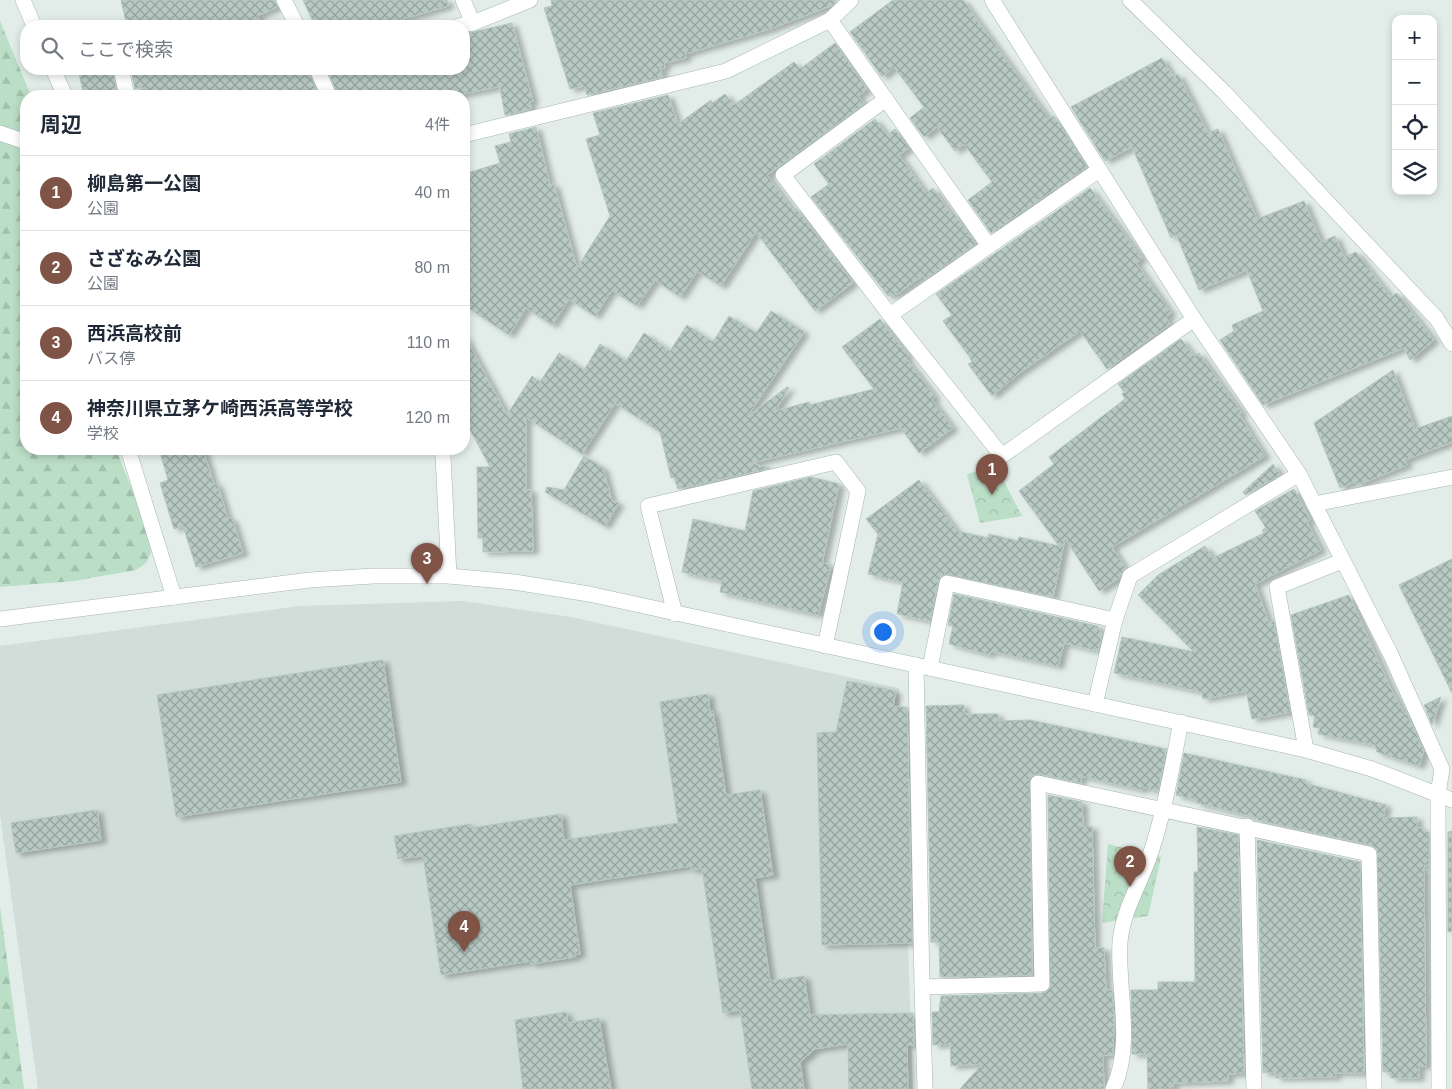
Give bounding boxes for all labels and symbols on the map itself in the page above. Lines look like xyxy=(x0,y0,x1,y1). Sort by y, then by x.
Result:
pin: 1 xyxy=(976,454,1008,495)
pin: 3 xyxy=(411,543,443,584)
your location xyxy=(870,619,896,645)
pin: 2 xyxy=(1114,846,1146,887)
pin: 4 xyxy=(448,911,480,952)

